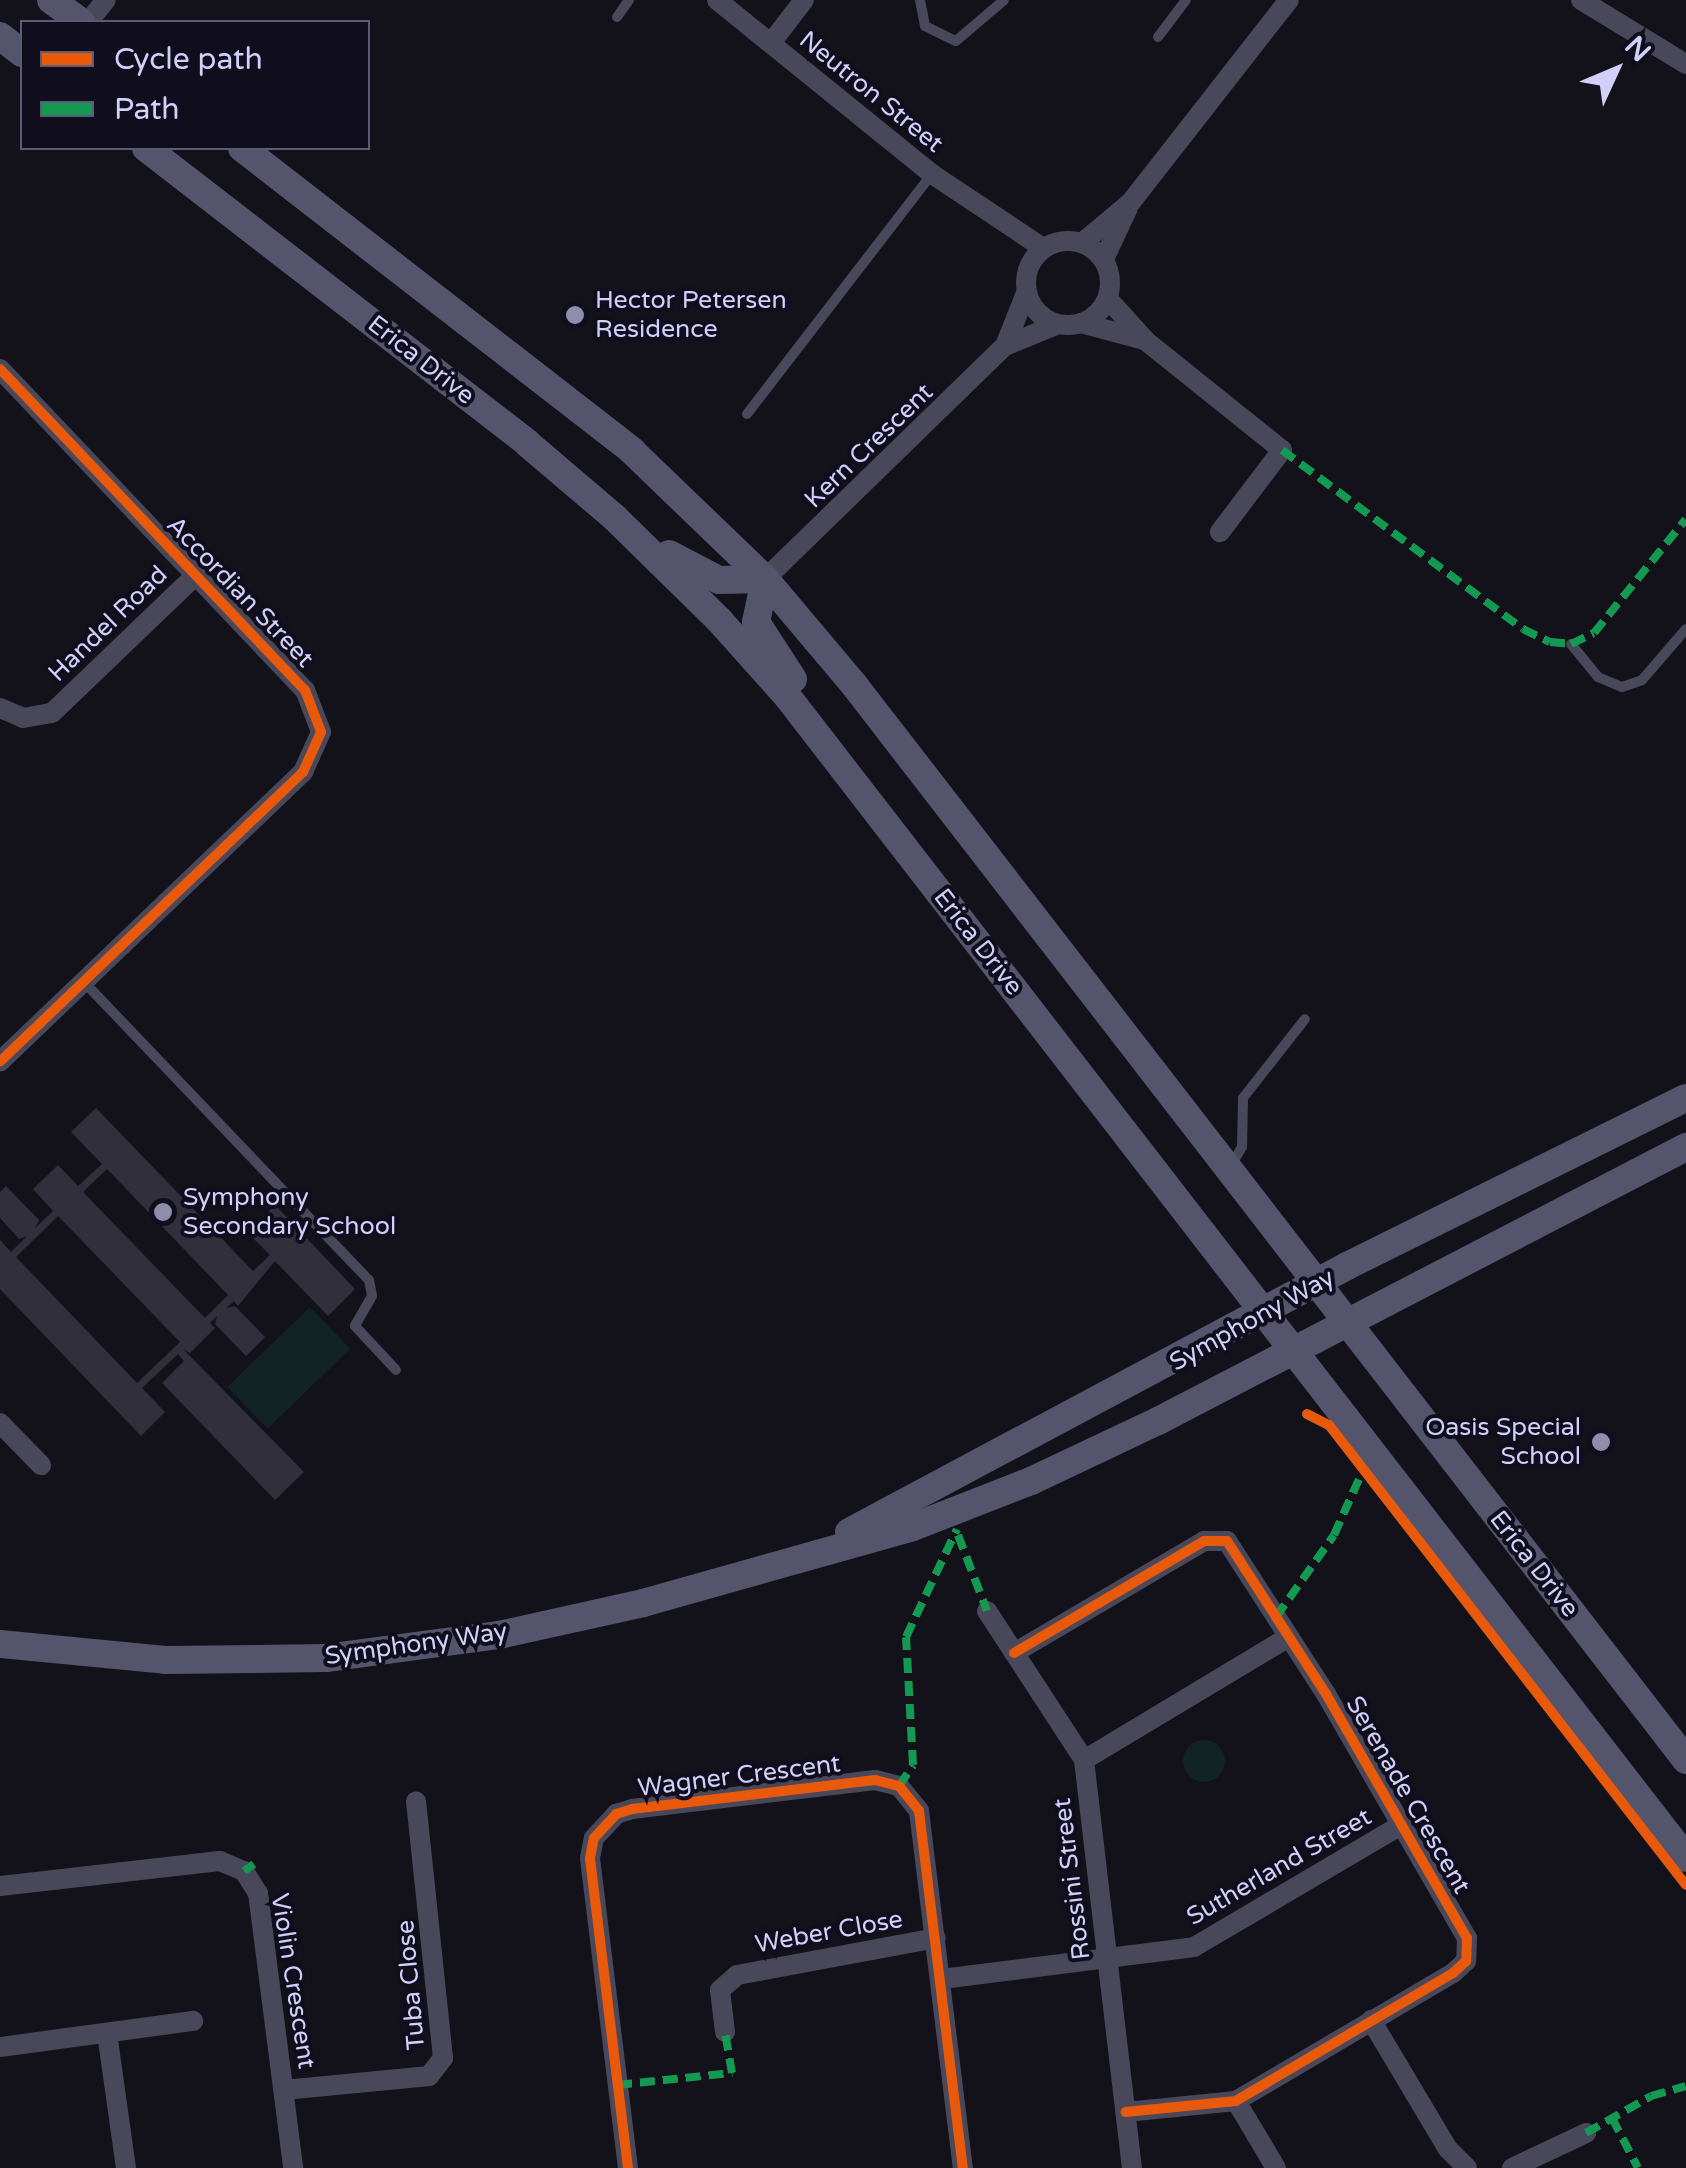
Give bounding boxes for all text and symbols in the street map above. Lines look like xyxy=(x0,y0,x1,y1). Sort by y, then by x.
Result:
legend xyxy=(20,20,370,150)
north arrow xyxy=(1566,20,1666,120)
street label: Neutron Street xyxy=(793,25,949,159)
text: N xyxy=(1618,29,1658,69)
text: Cycle path xyxy=(114,41,263,78)
text: Path xyxy=(114,91,180,128)
place label: Hector Petersen Residence xyxy=(595,286,787,345)
marker: Hector Petersen Residence xyxy=(564,304,586,326)
street label: Erica Drive xyxy=(362,309,480,411)
street label: Kern Crescent xyxy=(799,377,939,515)
street label: Accordian Street xyxy=(160,510,320,674)
street label: Handel Road xyxy=(42,560,174,688)
street label: Erica Drive xyxy=(927,883,1029,1001)
place label: Symphony Secondary School xyxy=(183,1183,396,1242)
marker: Symphony Secondary School xyxy=(152,1201,174,1223)
street label: Symphony Way xyxy=(1164,1262,1340,1378)
place label: Oasis Special School xyxy=(1425,1413,1581,1472)
marker: Oasis Special School xyxy=(1590,1431,1612,1453)
street label: Erica Drive xyxy=(1483,1505,1585,1623)
street label: Symphony Way xyxy=(323,1616,509,1672)
street label: Serenade Crescent xyxy=(1339,1691,1477,1899)
street label: Wagner Crescent xyxy=(636,1749,842,1803)
street label: Rossini Street xyxy=(1047,1796,1097,1962)
street label: Sutherland Street xyxy=(1181,1802,1377,1932)
street label: Violin Crescent xyxy=(264,1891,322,2071)
street label: Weber Close xyxy=(753,1904,905,1960)
street label: Tuba Close xyxy=(390,1919,432,2051)

